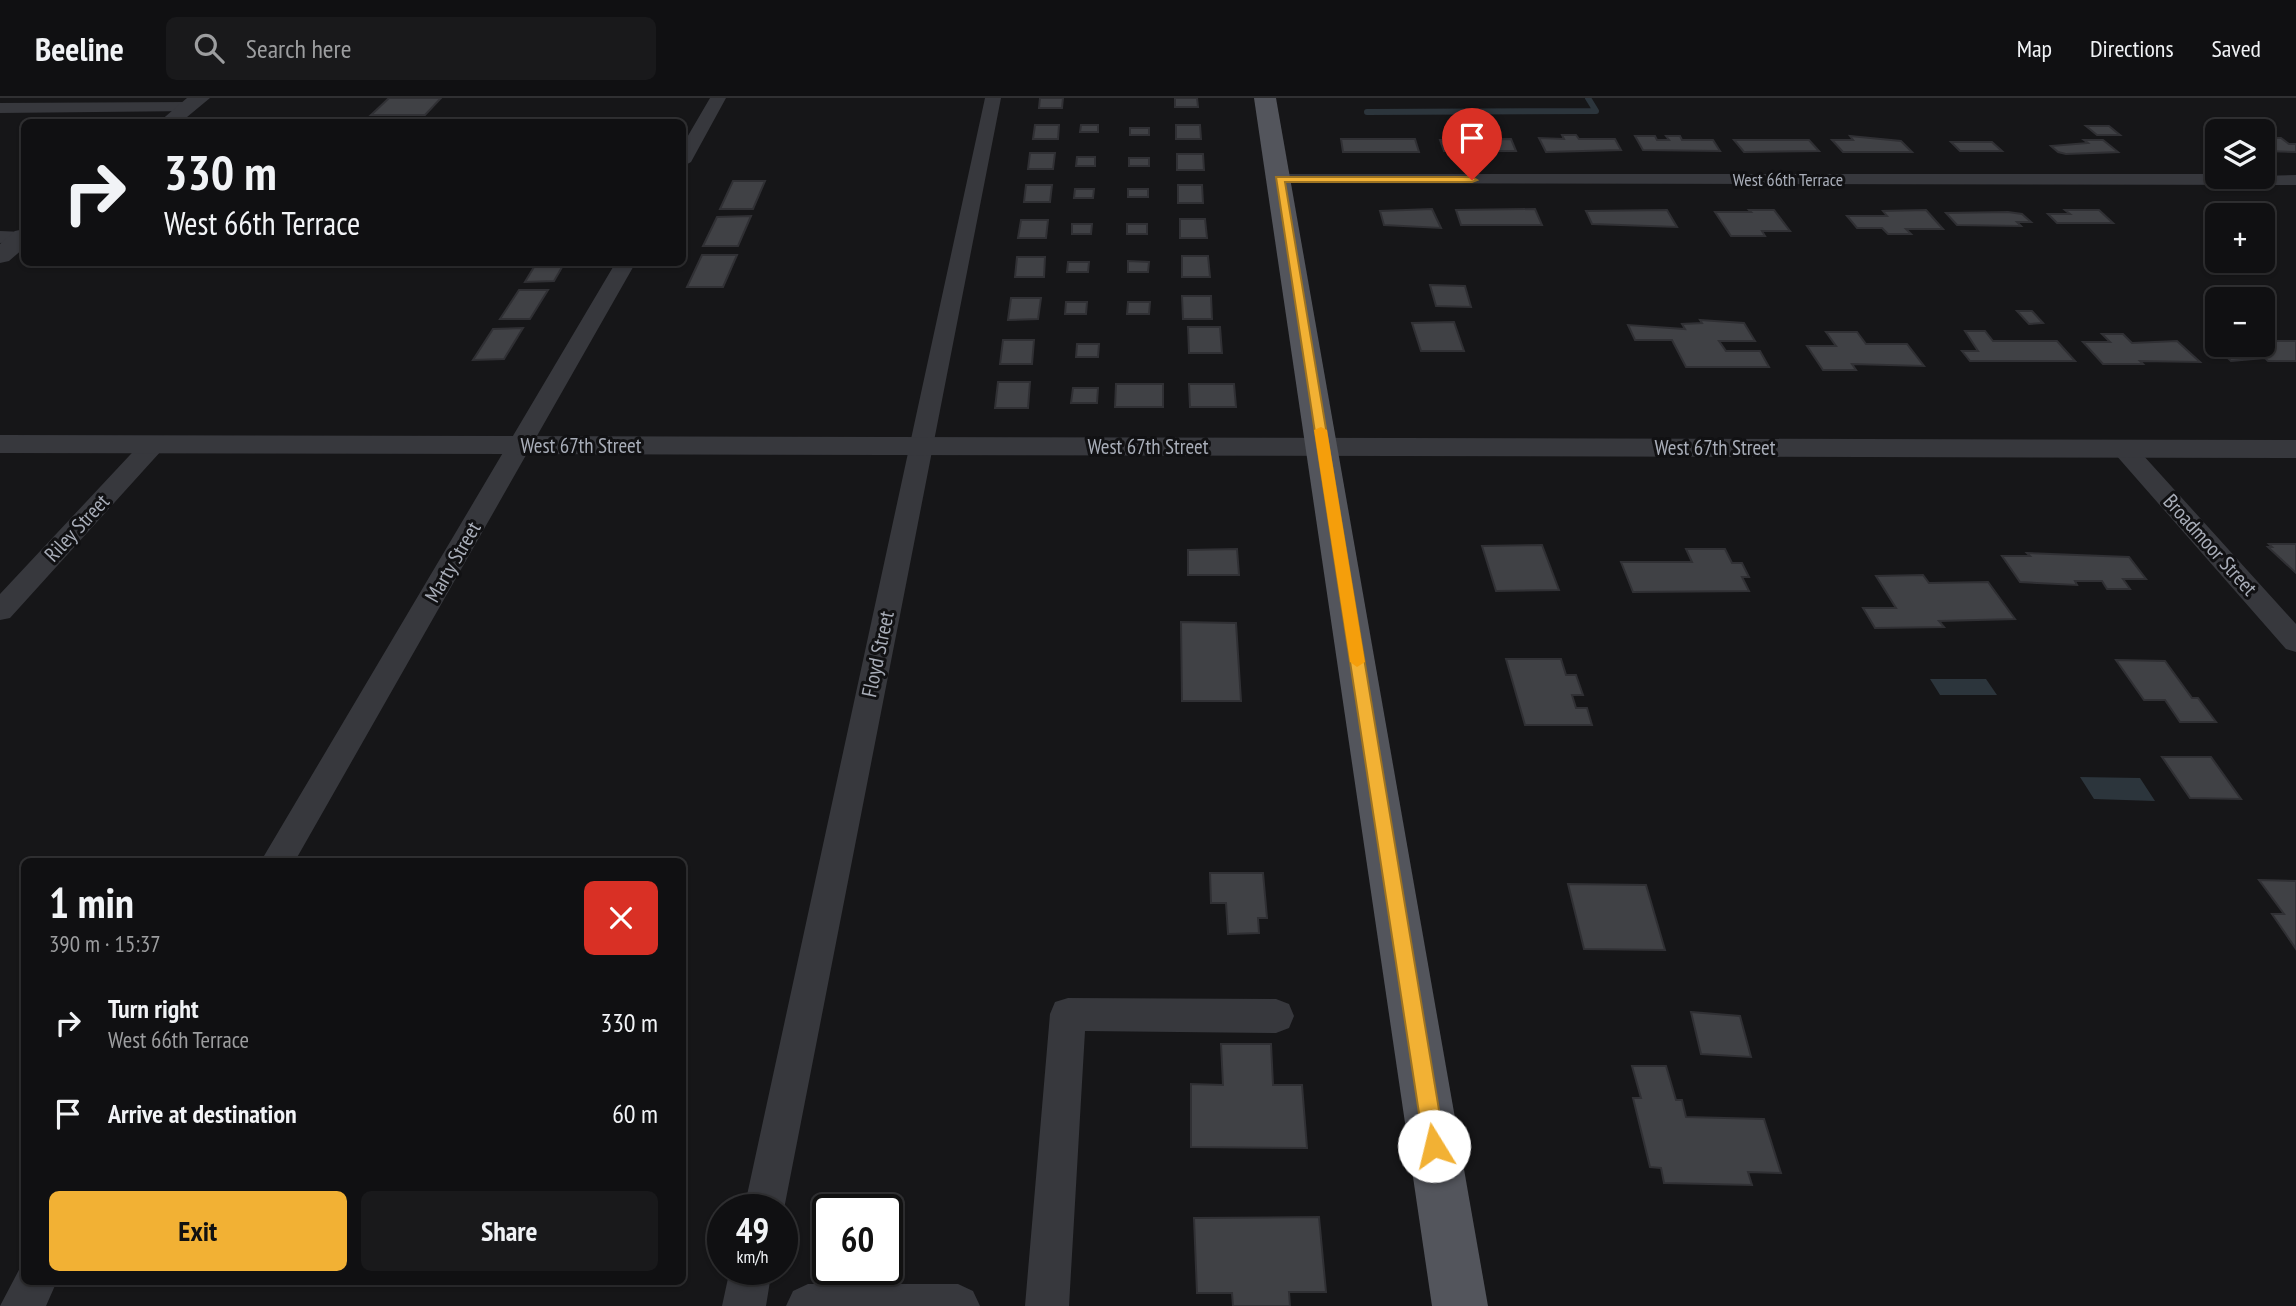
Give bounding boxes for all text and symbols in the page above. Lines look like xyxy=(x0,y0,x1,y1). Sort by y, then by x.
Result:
search box xyxy=(166,17,656,80)
text: Beeline xyxy=(35,27,124,70)
icon: search xyxy=(190,29,228,67)
text: Search here xyxy=(246,32,351,65)
text: Map xyxy=(2017,33,2052,64)
text: Directions xyxy=(2090,33,2174,64)
text: Saved xyxy=(2212,33,2261,64)
pin xyxy=(1442,108,1502,180)
icon: arrive xyxy=(1453,119,1491,157)
map controls xyxy=(2205,119,2275,357)
button: layers xyxy=(2205,119,2275,189)
text: 330 m xyxy=(164,140,277,204)
icon: right xyxy=(49,147,140,238)
street label: West 66th Terrace xyxy=(1733,168,1843,191)
text: West 66th Terrace xyxy=(164,202,360,244)
button: + xyxy=(2205,203,2275,273)
button: − xyxy=(2205,287,2275,357)
street label: West 67th Street xyxy=(520,432,642,459)
street label: West 67th Street xyxy=(1087,433,1209,460)
street label: West 67th Street xyxy=(1654,434,1776,461)
street label: Riley Street xyxy=(38,488,115,567)
street label: Broadmoor Street xyxy=(2158,488,2263,601)
street label: Marty Street xyxy=(419,516,487,607)
street label: Floyd Street xyxy=(855,608,900,699)
text: 1 min xyxy=(49,875,134,930)
button: close xyxy=(584,881,658,955)
text: 390 m · 15:37 xyxy=(49,929,161,958)
text: Turn right xyxy=(108,992,199,1025)
icon: right xyxy=(49,1004,87,1042)
text: 330 m xyxy=(600,1006,658,1039)
text: West 66th Terrace xyxy=(108,1025,249,1054)
icon: arrive xyxy=(49,1095,87,1133)
text: Arrive at destination xyxy=(108,1097,297,1130)
text: 60 m xyxy=(612,1097,658,1130)
position arrow xyxy=(1397,1109,1471,1183)
button: Exit xyxy=(49,1191,347,1271)
button: Share xyxy=(361,1191,658,1271)
speed limit sign: 60 xyxy=(812,1194,903,1285)
text: 49 xyxy=(736,1207,769,1253)
text: km/h xyxy=(737,1245,768,1268)

